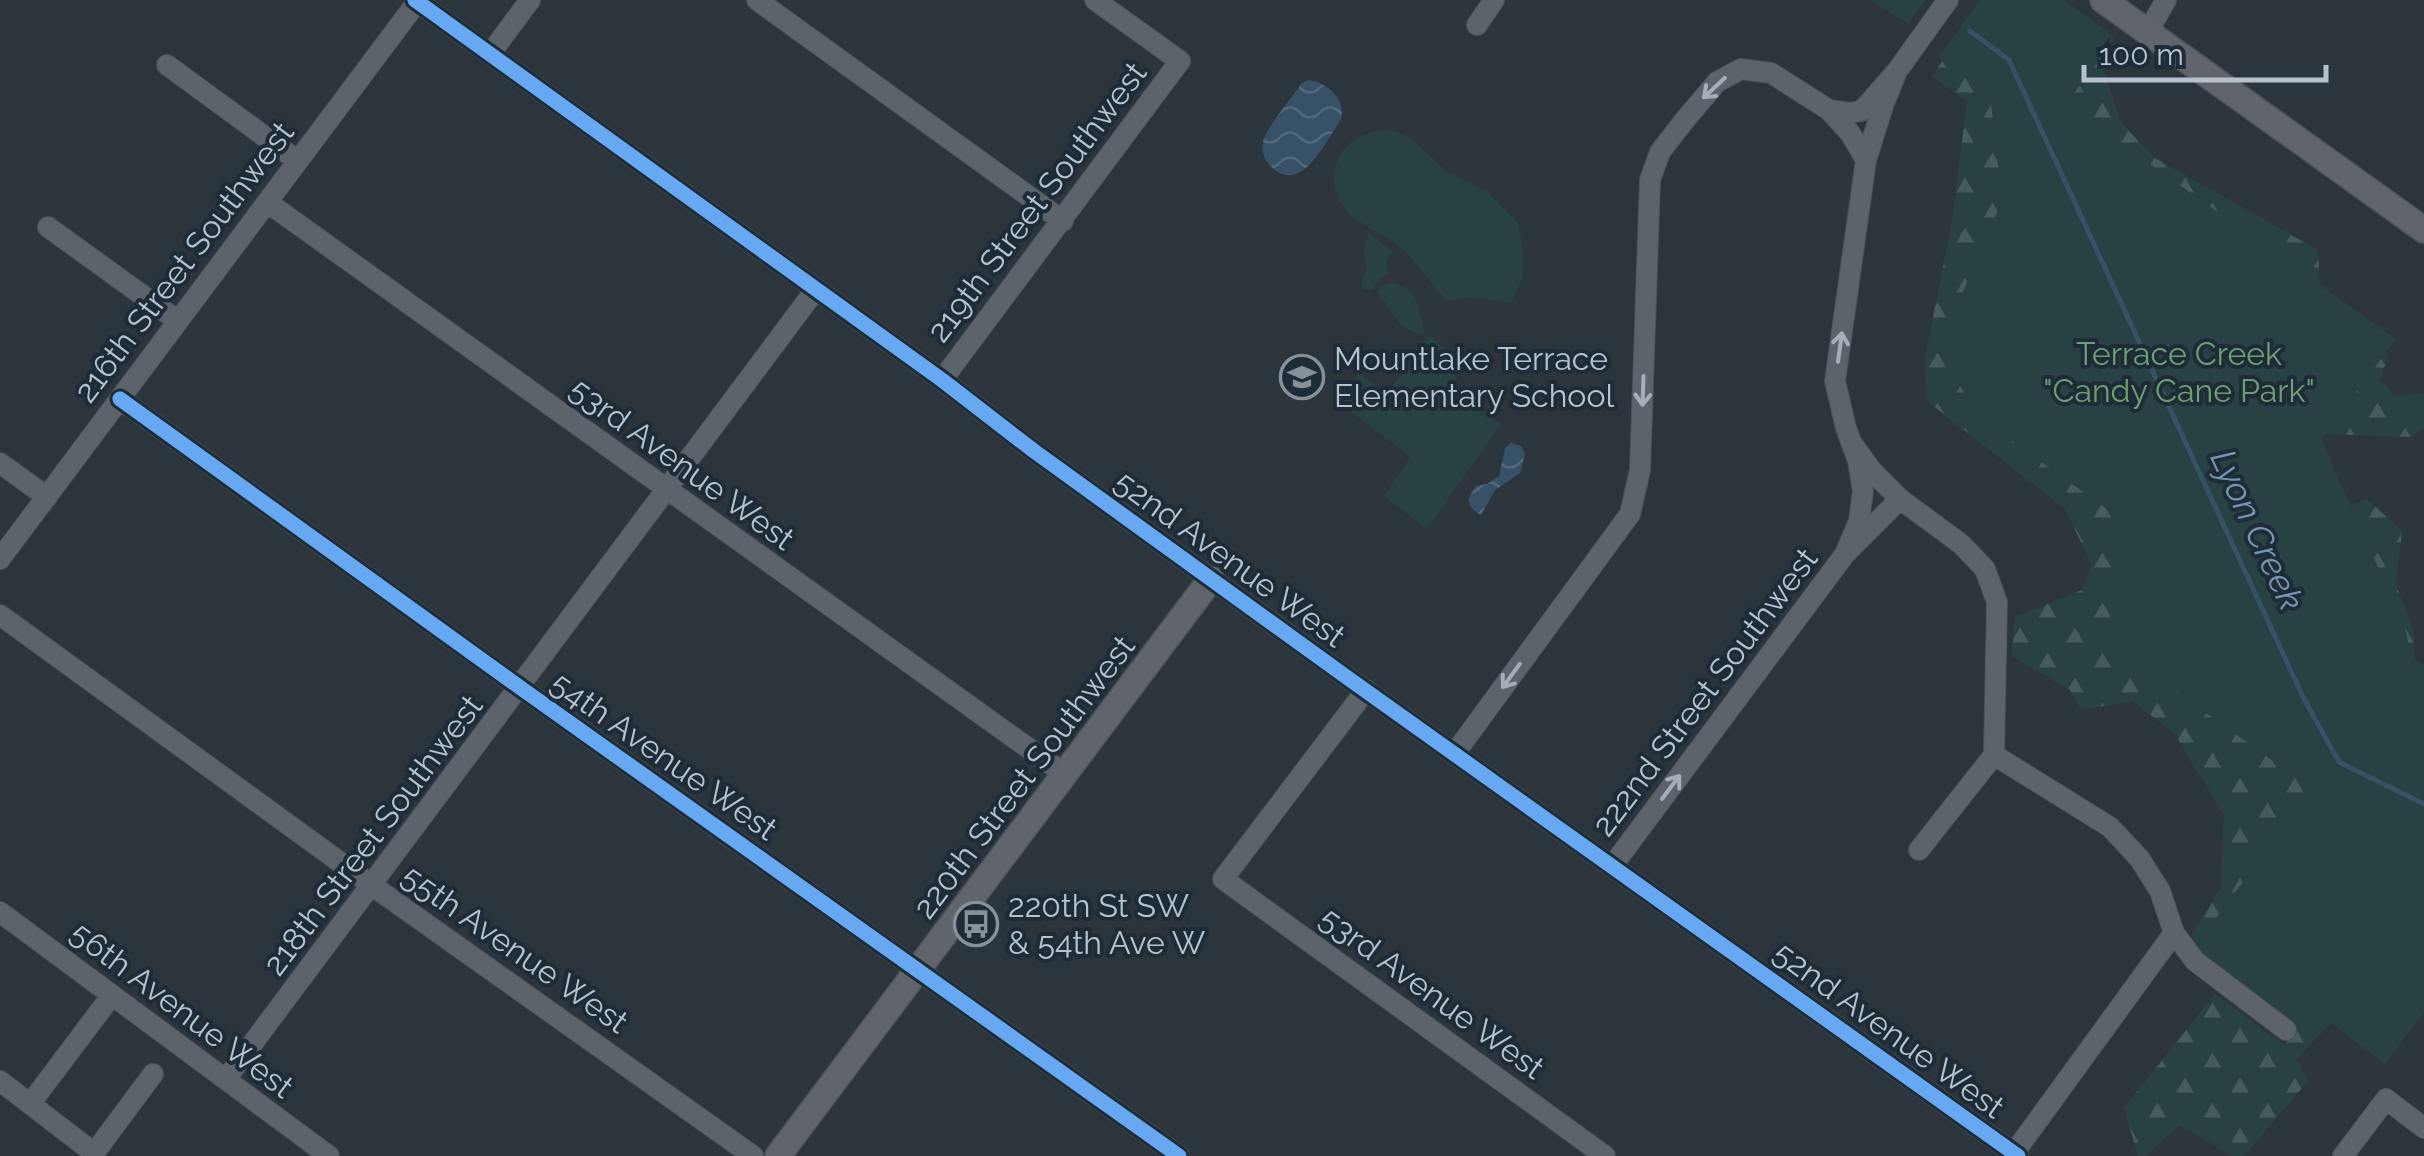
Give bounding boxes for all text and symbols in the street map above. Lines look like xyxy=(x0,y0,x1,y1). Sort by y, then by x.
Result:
scale bar xyxy=(2084,20,2326,82)
text: 100 m xyxy=(2099,37,2184,72)
street label: 219th Street Southwest xyxy=(919,54,1154,349)
one-way arrow xyxy=(1702,76,1728,100)
street label: 216th Street Southwest xyxy=(66,114,301,409)
one-way arrow xyxy=(1831,331,1849,363)
park label: Terrace Creek "Candy Cane Park" xyxy=(2043,335,2315,409)
place label: Mountlake Terrace Elementary School xyxy=(1334,340,1614,414)
school or university icon: Mountlake Terrace Elementary School xyxy=(1279,354,1325,400)
street label: 53rd Avenue West xyxy=(563,370,802,557)
one-way arrow xyxy=(1633,375,1652,407)
water label: Lyon Creek xyxy=(2202,443,2313,617)
street label: 52nd Avenue West xyxy=(1108,463,1353,655)
street label: 222nd Street Southwest xyxy=(1584,540,1825,843)
street label: 220th Street Southwest xyxy=(905,628,1142,925)
one-way arrow xyxy=(1501,662,1522,689)
street label: 54th Avenue West xyxy=(544,664,785,848)
street label: 218th Street Southwest xyxy=(255,687,490,982)
one-way arrow xyxy=(1660,774,1681,801)
street label: 55th Avenue West xyxy=(395,857,636,1040)
place label: 220th St SW & 54th Ave W xyxy=(1008,887,1206,961)
street label: 53rd Avenue West xyxy=(1313,899,1552,1086)
bus stop icon: 220th St SW & 54th Ave W xyxy=(953,901,999,947)
street label: 56th Avenue West xyxy=(64,914,301,1105)
street label: 52nd Avenue West xyxy=(1767,934,2012,1126)

